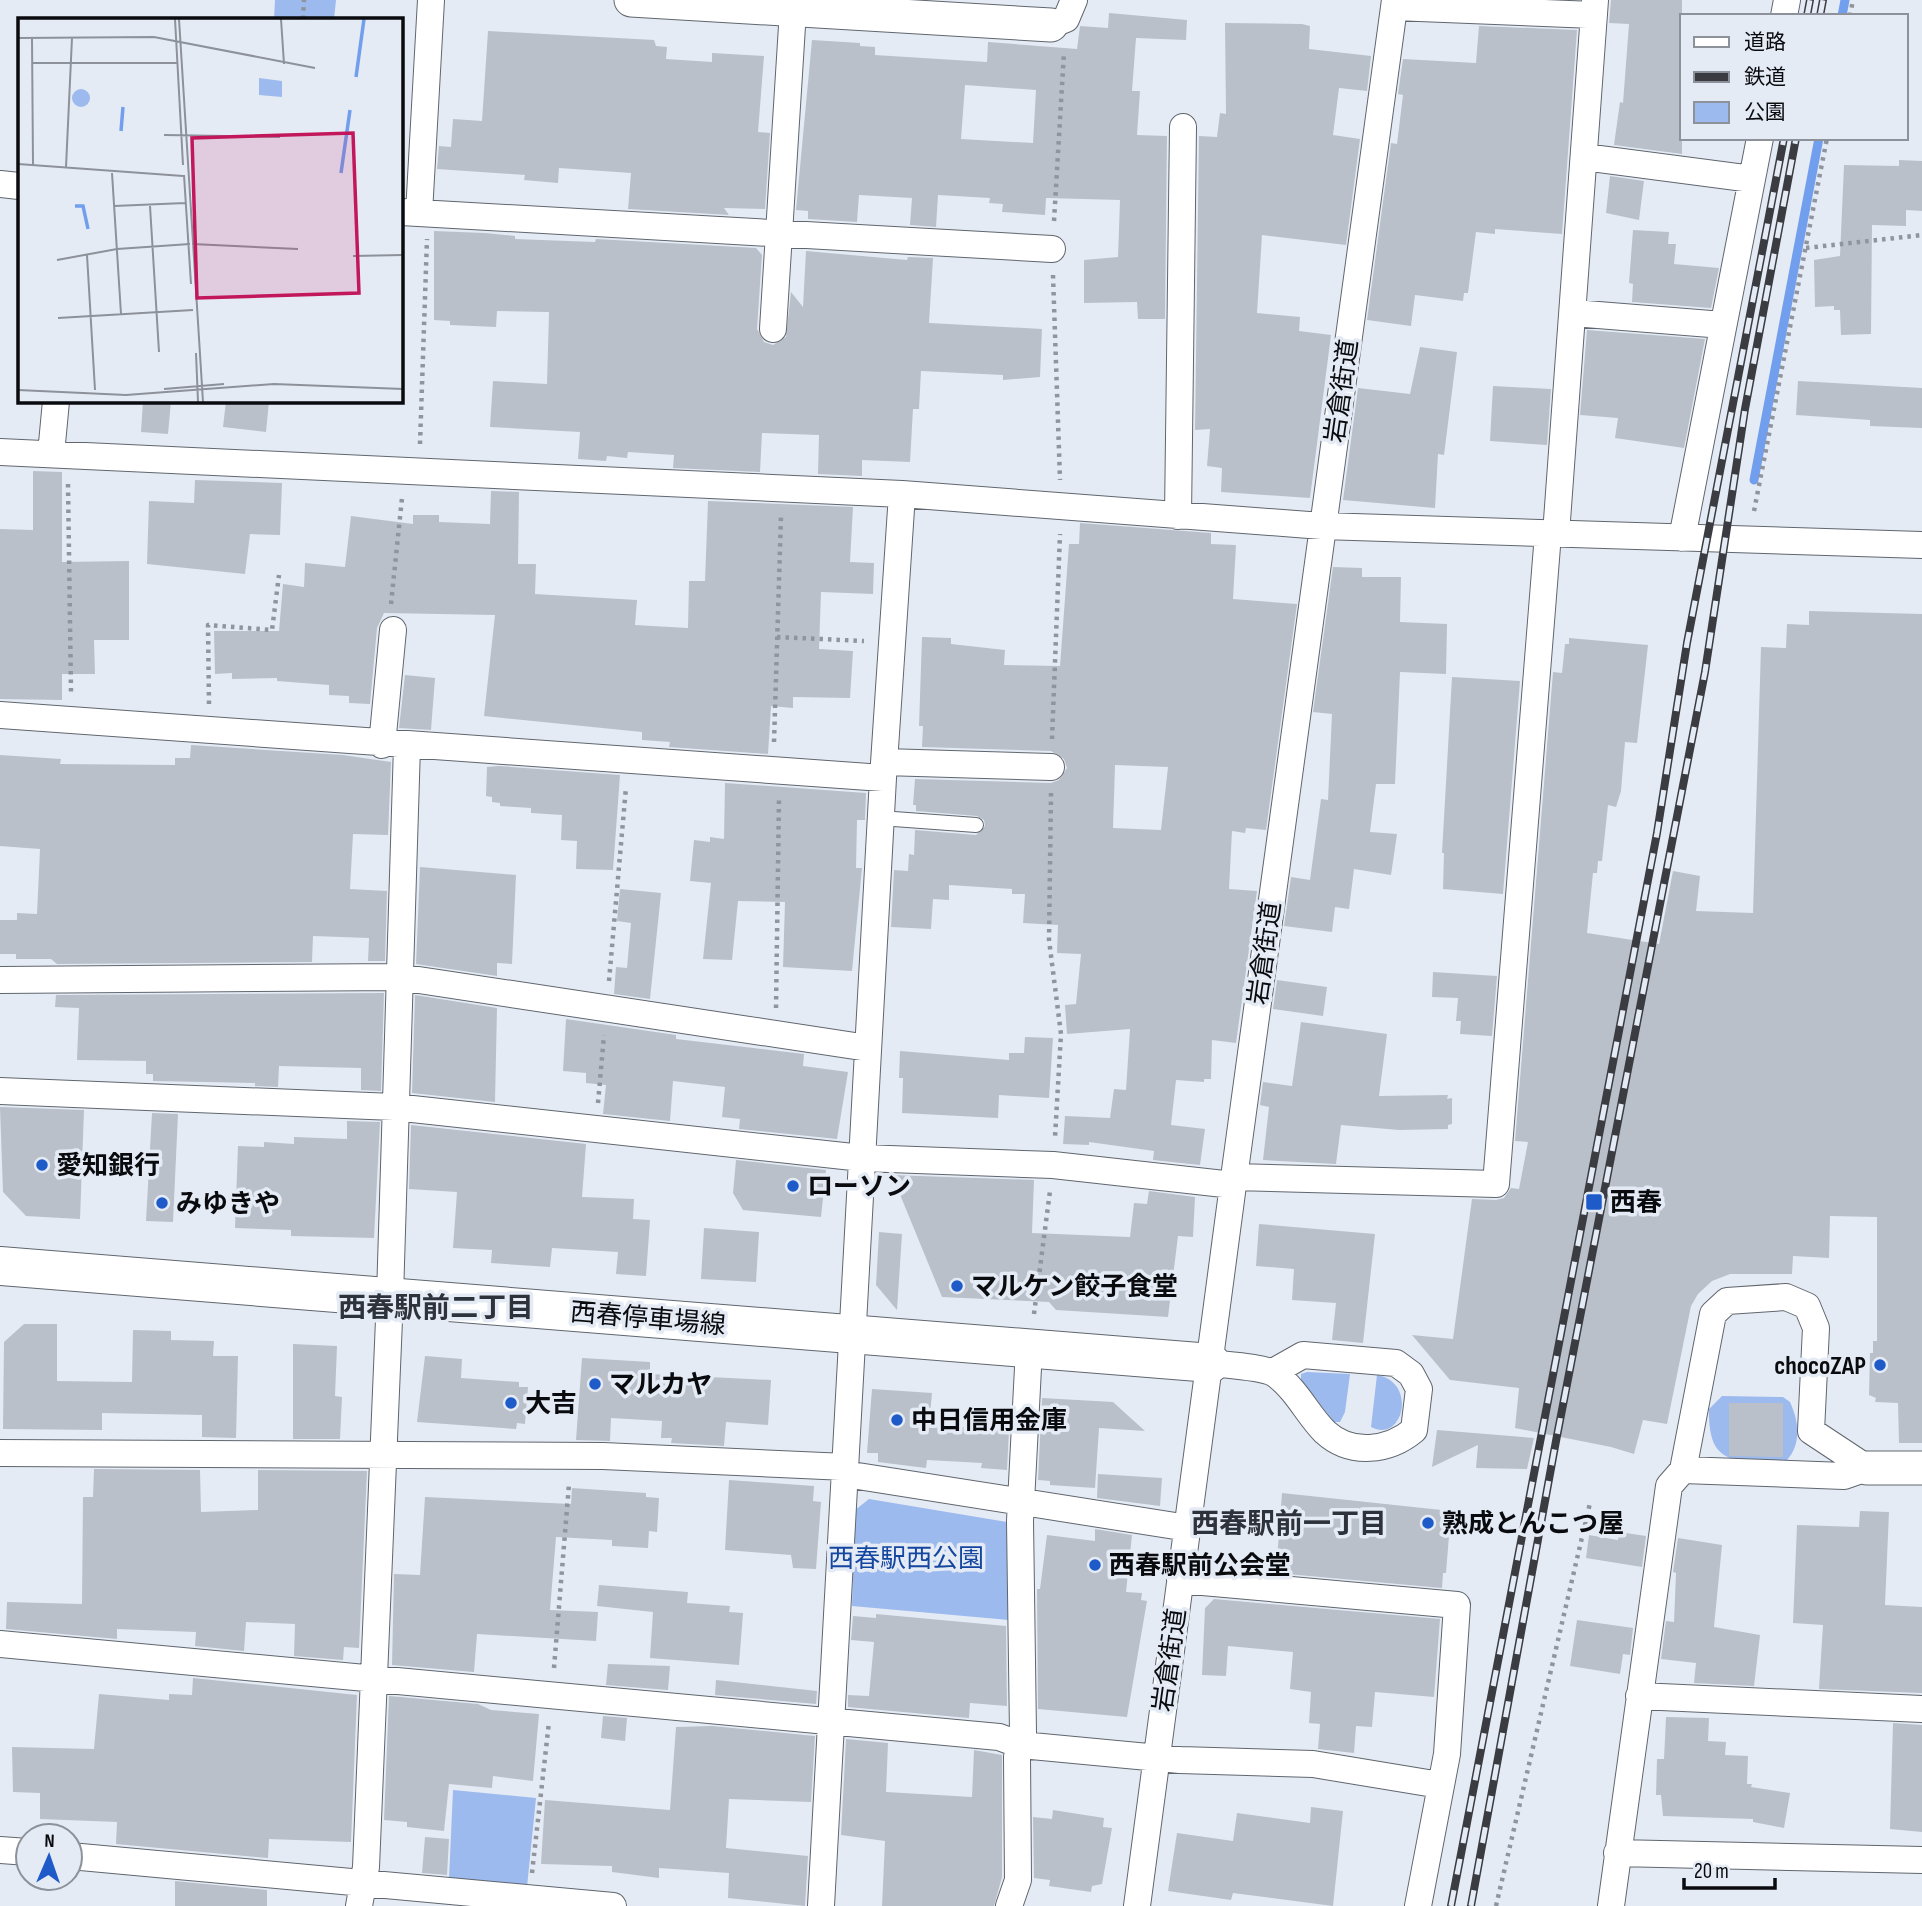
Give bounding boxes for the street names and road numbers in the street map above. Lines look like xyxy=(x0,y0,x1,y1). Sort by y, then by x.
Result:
street label: 岩倉街道 xyxy=(1320,338,1365,445)
street label: 岩倉街道 xyxy=(1243,900,1288,1007)
street label: 西春停車場線 xyxy=(569,1297,727,1342)
street label: 岩倉街道 xyxy=(1148,1607,1193,1714)

